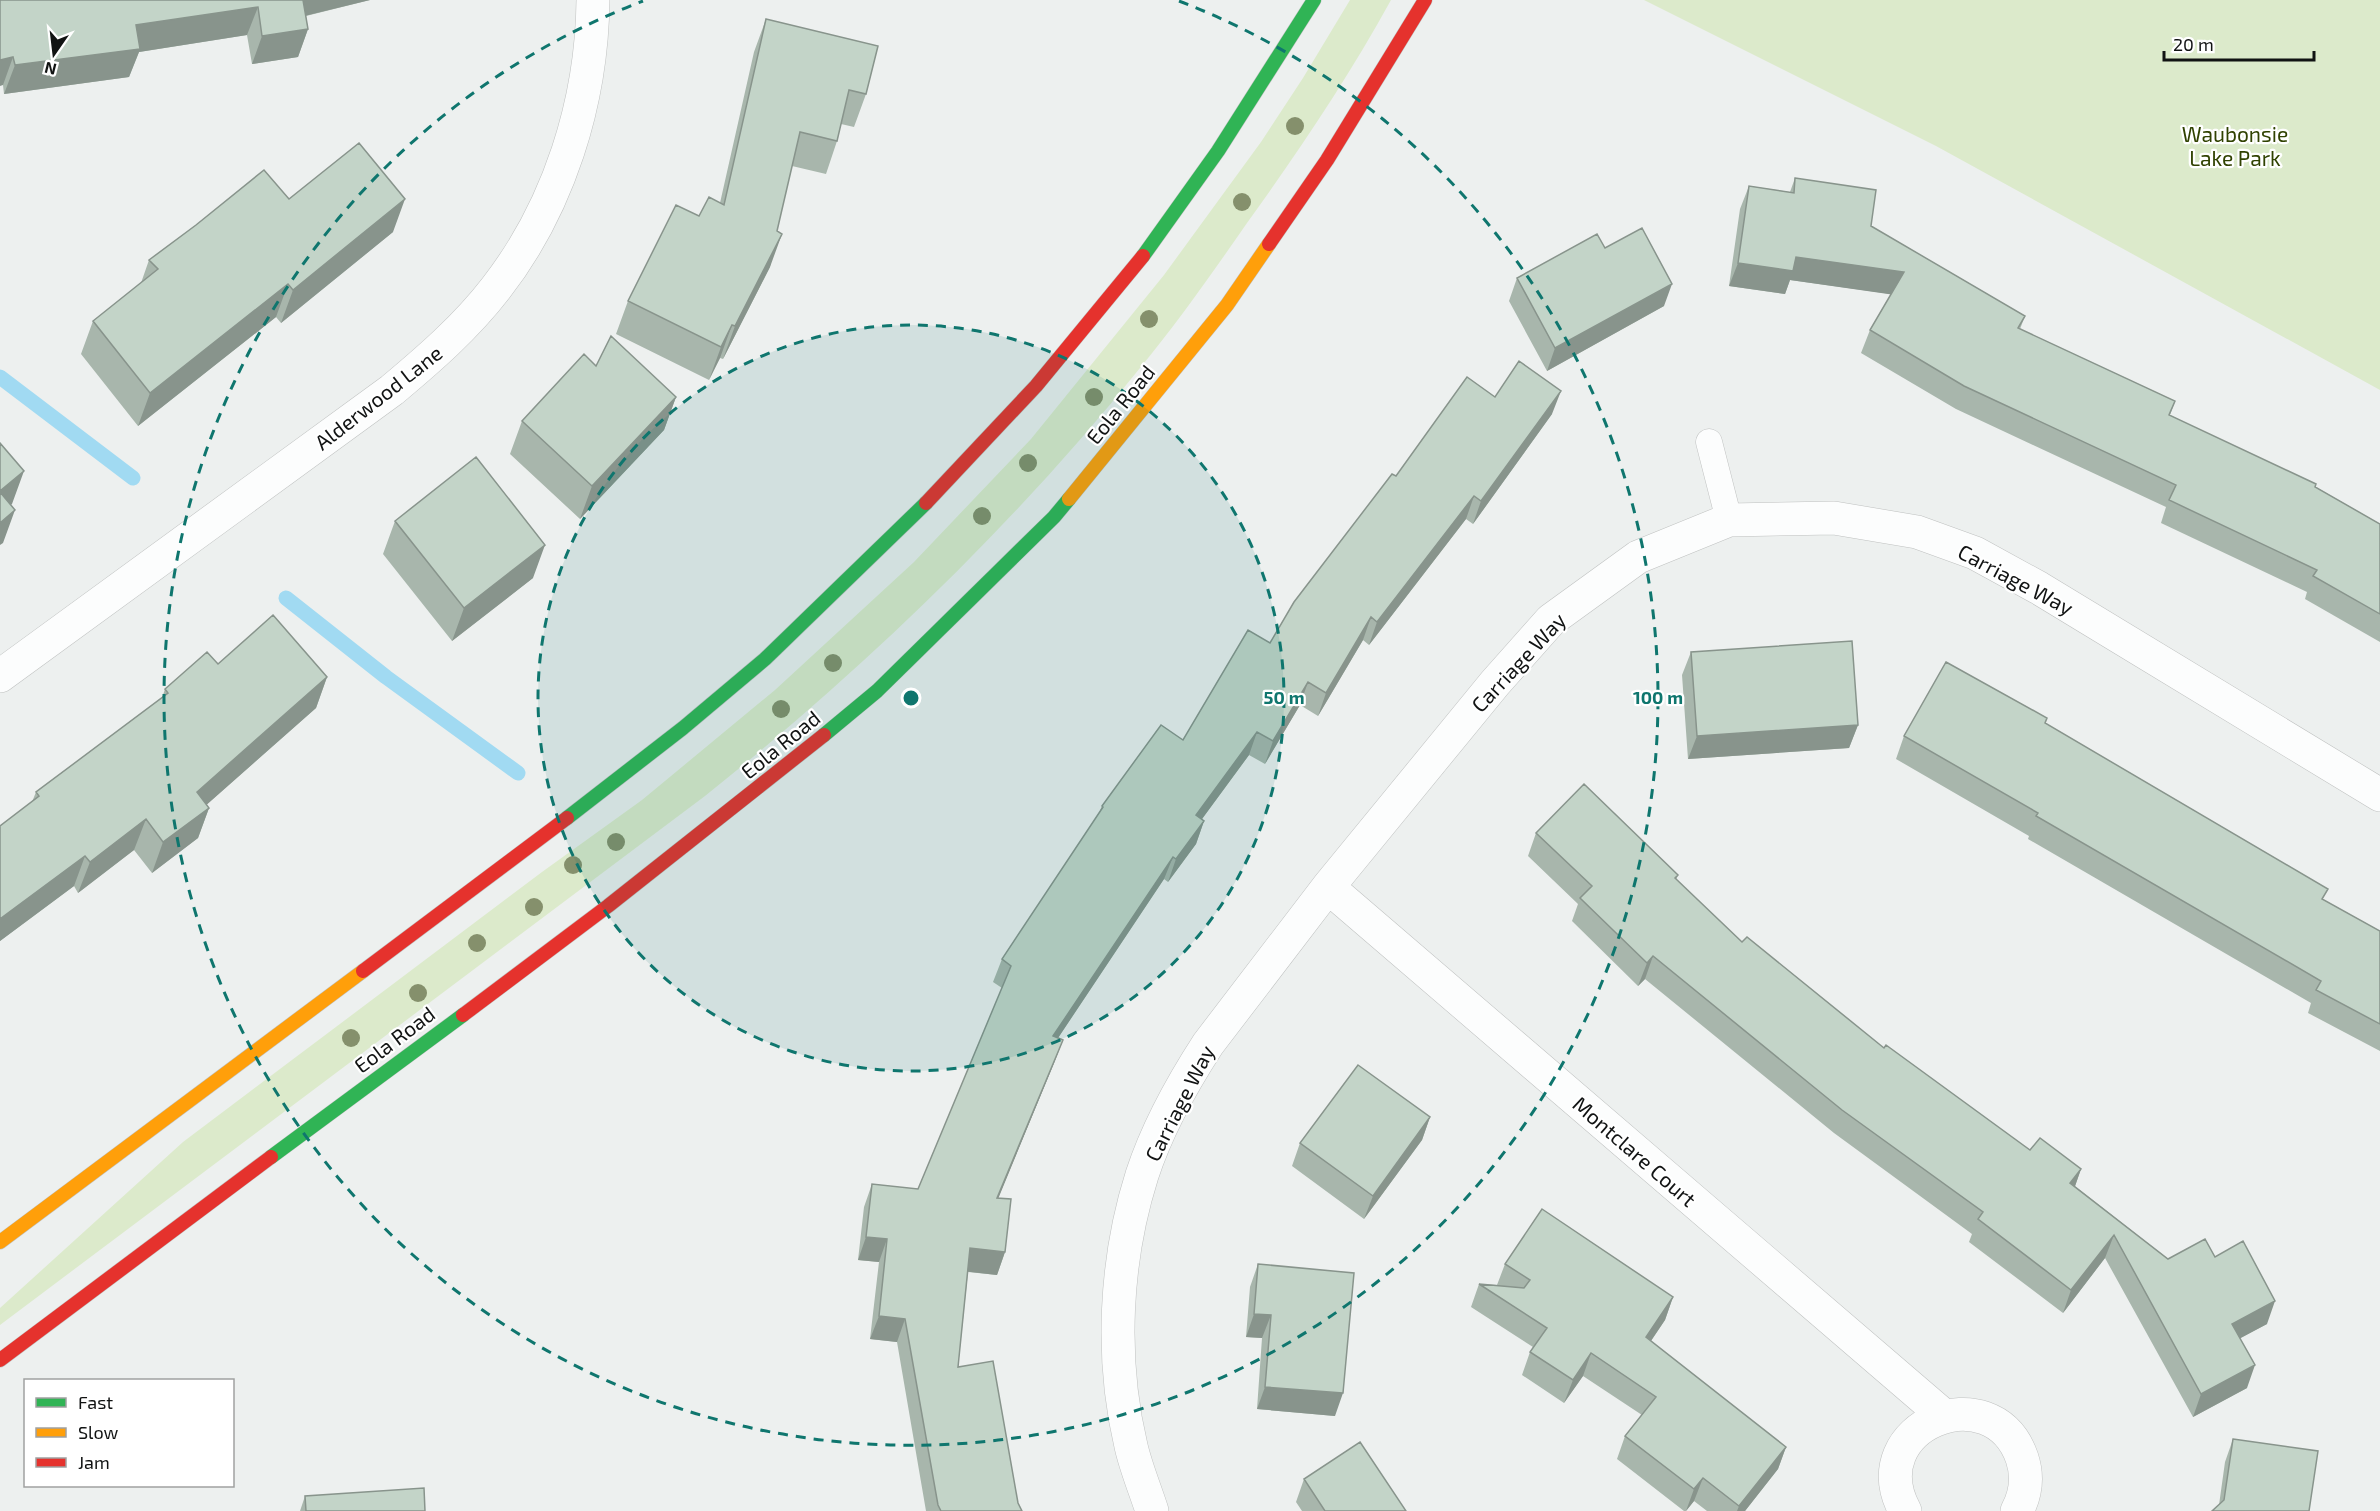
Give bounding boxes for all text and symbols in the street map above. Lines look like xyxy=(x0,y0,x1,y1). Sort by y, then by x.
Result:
north arrow xyxy=(24,24,84,84)
scale bar xyxy=(2164,24,2314,62)
text: 20 m xyxy=(2173,33,2214,55)
text: N xyxy=(42,58,58,80)
park label: Waubonsie Lake Park xyxy=(2182,121,2288,170)
street label: Alderwood Lane xyxy=(309,340,447,454)
street label: Eola Road xyxy=(1081,359,1159,449)
street label: Carriage Way xyxy=(1954,538,2078,620)
street label: Carriage Way xyxy=(1466,607,1570,717)
text: 50 m xyxy=(1263,686,1305,708)
text: 100 m xyxy=(1633,686,1683,708)
centre of rings xyxy=(901,688,921,708)
street label: Eola Road xyxy=(735,705,825,783)
street label: Eola Road xyxy=(349,1001,439,1077)
street label: Carriage Way xyxy=(1139,1041,1219,1165)
street label: Montclare Court xyxy=(1568,1091,1702,1211)
legend xyxy=(24,1379,234,1487)
text: Fast xyxy=(78,1391,113,1413)
text: Slow xyxy=(78,1421,119,1443)
text: Jam xyxy=(78,1451,110,1473)

